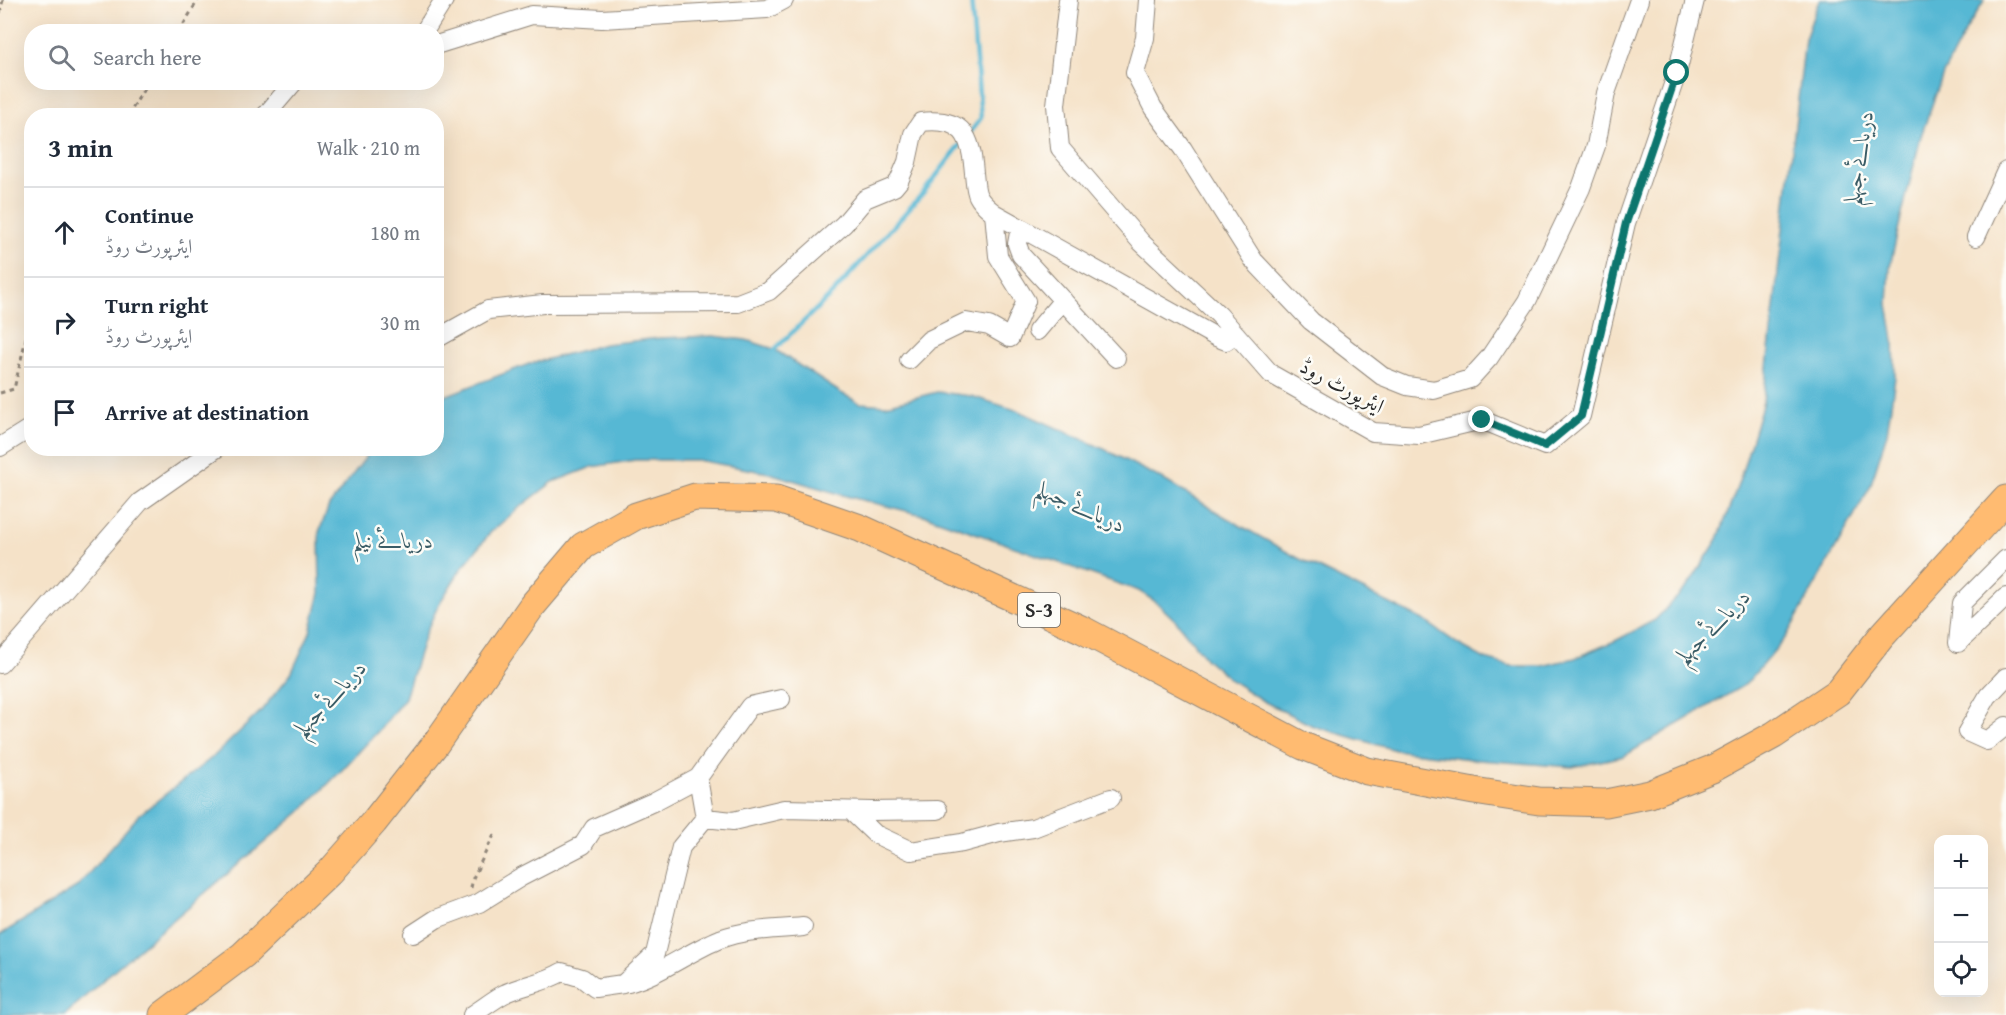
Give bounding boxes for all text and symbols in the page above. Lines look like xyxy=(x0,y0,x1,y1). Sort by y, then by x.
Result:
search box xyxy=(24,24,444,90)
icon: search xyxy=(45,41,78,74)
text: Search here xyxy=(93,41,202,73)
route start xyxy=(1663,59,1689,85)
water label: دریائے جہلم xyxy=(1835,108,1888,209)
text: 3 min xyxy=(48,128,113,167)
text: Walk · 210 m xyxy=(317,133,420,162)
text: Continue xyxy=(105,199,194,231)
icon: ahead xyxy=(48,216,81,249)
text: 180 m xyxy=(370,218,420,247)
text: ایئرپورٹ روڈ xyxy=(105,231,192,260)
text: Turn right xyxy=(105,289,208,321)
icon: right xyxy=(48,306,81,339)
text: 30 m xyxy=(380,308,420,337)
text: ایئرپورٹ روڈ xyxy=(105,321,192,350)
street label: ایئرپورٹ روڈ xyxy=(1294,350,1390,421)
icon: arrive xyxy=(48,396,81,429)
text: Arrive at destination xyxy=(105,396,309,428)
route end xyxy=(1468,406,1494,432)
water label: دریائے جہلم xyxy=(1028,472,1131,546)
water label: دریائے نیلم xyxy=(353,524,433,563)
water label: دریائے جہلم xyxy=(1667,581,1762,676)
road number: S-3 xyxy=(1018,593,1060,627)
water label: دریائے جہلم xyxy=(285,652,378,749)
map controls xyxy=(1934,835,1988,997)
button: + xyxy=(1934,835,1988,889)
button: − xyxy=(1934,889,1988,943)
button: locate xyxy=(1934,943,1988,997)

